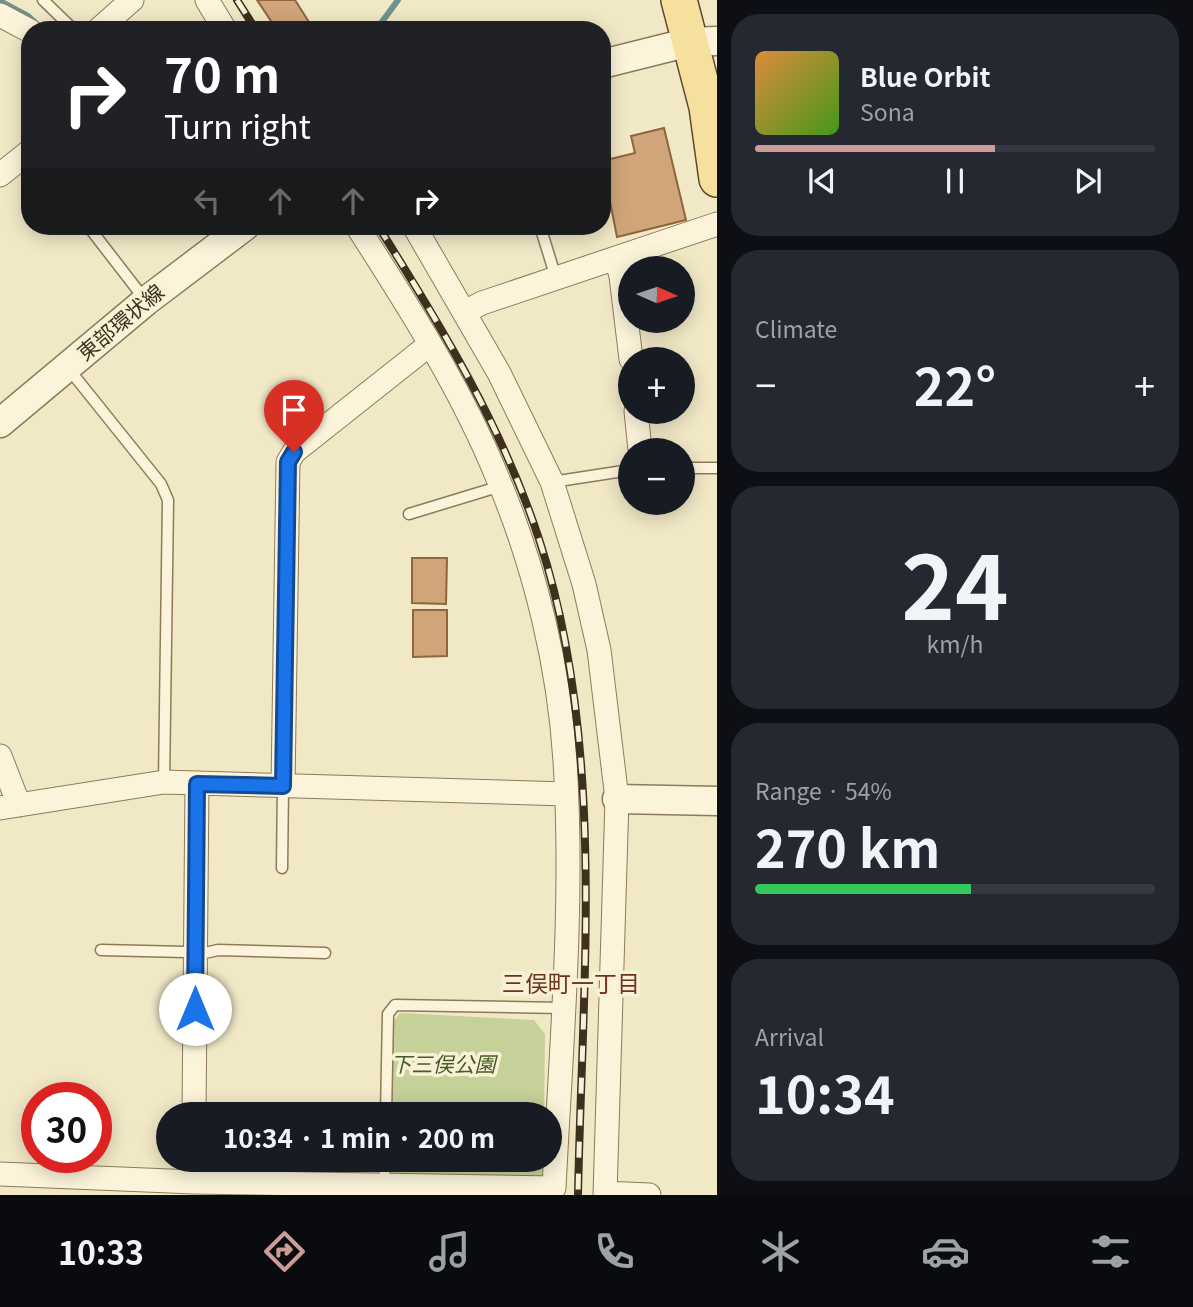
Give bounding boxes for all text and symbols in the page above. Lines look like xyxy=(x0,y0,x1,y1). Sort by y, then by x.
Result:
text: 70 m xyxy=(164,36,280,107)
icon: right xyxy=(49,49,140,140)
text: Blue Orbit xyxy=(860,57,990,94)
text: Sona xyxy=(860,94,915,128)
text: Turn right xyxy=(164,102,311,148)
icon: previous xyxy=(803,162,841,200)
icon: pause xyxy=(936,162,974,200)
icon: next xyxy=(1069,162,1107,200)
icon: left xyxy=(188,182,226,220)
icon: ahead xyxy=(261,182,299,220)
icon: ahead xyxy=(334,182,372,220)
icon: right xyxy=(407,182,445,220)
north arrow xyxy=(618,256,695,332)
map controls xyxy=(618,256,695,515)
street label: 東部環状線 xyxy=(70,276,170,367)
text: Climate xyxy=(755,311,837,345)
text: 22° xyxy=(914,346,996,421)
button: + xyxy=(618,347,695,424)
text: − xyxy=(755,356,776,411)
text: + xyxy=(1134,356,1155,411)
pin xyxy=(264,380,324,452)
icon: arrive xyxy=(275,391,313,429)
button: − xyxy=(618,438,695,515)
text: 24 xyxy=(901,514,1009,646)
text: km/h xyxy=(927,626,983,660)
text: Range · 54% xyxy=(755,773,892,807)
text: 270 km xyxy=(755,808,940,883)
district label: 三俣町一丁目 xyxy=(502,965,640,999)
position arrow xyxy=(158,972,232,1046)
text: Arrival xyxy=(755,1019,824,1053)
park label: 下三俣公園 xyxy=(391,1048,498,1078)
text: 10:34 xyxy=(755,1054,895,1129)
speed limit sign: 30 xyxy=(21,1082,112,1173)
text: 10:34 · 1 min · 200 m xyxy=(223,1118,495,1155)
icon: directions xyxy=(260,1227,309,1276)
icon: music xyxy=(425,1227,474,1276)
icon: phone xyxy=(590,1227,639,1276)
icon: climate xyxy=(756,1227,805,1276)
icon: car xyxy=(921,1227,970,1276)
icon: filters xyxy=(1086,1227,1135,1276)
text: 10:33 xyxy=(58,1228,144,1274)

